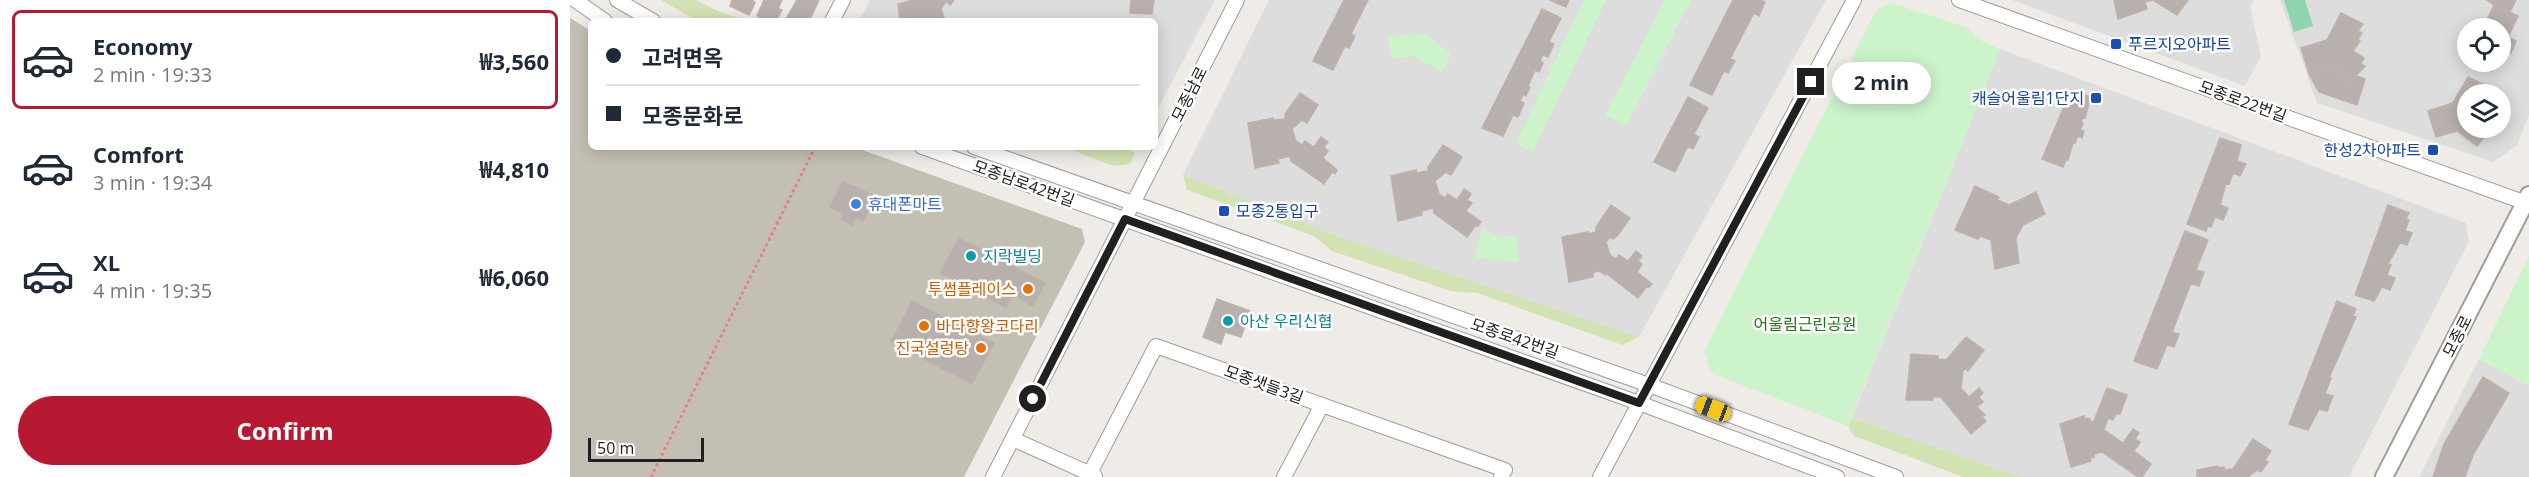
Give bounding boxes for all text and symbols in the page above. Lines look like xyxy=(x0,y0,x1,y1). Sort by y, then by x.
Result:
map controls xyxy=(2457,18,2511,138)
button: locate xyxy=(2457,18,2511,72)
text: Economy xyxy=(93,31,192,61)
icon: car xyxy=(21,33,75,87)
place label: 푸르지오아파트 xyxy=(2128,33,2231,55)
marker: 푸르지오아파트 xyxy=(2109,37,2123,51)
text: 고려면옥 xyxy=(642,42,723,72)
text: ₩3,560 xyxy=(479,46,549,76)
text: 2 min · 19:33 xyxy=(93,61,212,88)
callout: 2 min xyxy=(1832,61,1931,103)
street label: 모종남로 xyxy=(1166,63,1212,125)
route end xyxy=(1797,68,1824,95)
text: 2 min xyxy=(1854,69,1909,96)
street label: 모종로22번길 xyxy=(2196,75,2290,127)
button: layers xyxy=(2457,84,2511,138)
place label: 캐슬어울림1단지 xyxy=(1972,87,2084,109)
marker: 캐슬어울림1단지 xyxy=(2089,91,2103,105)
text: 모종문화로 xyxy=(642,100,743,130)
text: Comfort xyxy=(93,139,184,169)
place label: 한성2차아파트 xyxy=(2324,139,2421,161)
icon: car xyxy=(21,141,75,195)
marker: 한성2차아파트 xyxy=(2426,143,2440,157)
text: ₩4,810 xyxy=(479,154,549,184)
street label: 모종남로42번길 xyxy=(970,154,1078,212)
text: 3 min · 19:34 xyxy=(93,169,212,196)
place label: 휴대폰마트 xyxy=(868,193,942,215)
marker: 휴대폰마트 xyxy=(849,197,863,211)
place label: 모종2통입구 xyxy=(1236,200,1319,222)
marker: 모종2통입구 xyxy=(1217,204,1231,218)
place label: 지락빌딩 xyxy=(983,245,1042,267)
text: XL xyxy=(93,247,120,277)
icon: car xyxy=(21,249,75,303)
marker: 지락빌딩 xyxy=(964,249,978,263)
text: ₩6,060 xyxy=(479,262,549,292)
text: 4 min · 19:35 xyxy=(93,277,212,304)
place label: 투썸플레이스 xyxy=(928,278,1016,300)
marker: 투썸플레이스 xyxy=(1021,282,1035,296)
place label: 아산 우리신협 xyxy=(1240,310,1332,332)
street label: 모종로 xyxy=(2437,311,2477,361)
street label: 모종로42번길 xyxy=(1468,313,1562,363)
park label: 어울림근린공원 xyxy=(1753,313,1857,335)
marker: 아산 우리신협 xyxy=(1221,314,1235,328)
place label: 바다향왕코다리 xyxy=(936,315,1039,337)
marker: 바다향왕코다리 xyxy=(917,319,931,333)
place label: 진국설렁탕 xyxy=(895,337,969,359)
marker: 진국설렁탕 xyxy=(974,341,988,355)
street label: 모종샛들3길 xyxy=(1221,360,1307,408)
route start xyxy=(1019,385,1046,412)
car xyxy=(1693,394,1733,424)
button: Confirm xyxy=(18,396,552,465)
scale bar xyxy=(588,435,704,462)
text: 50 m xyxy=(597,437,634,459)

